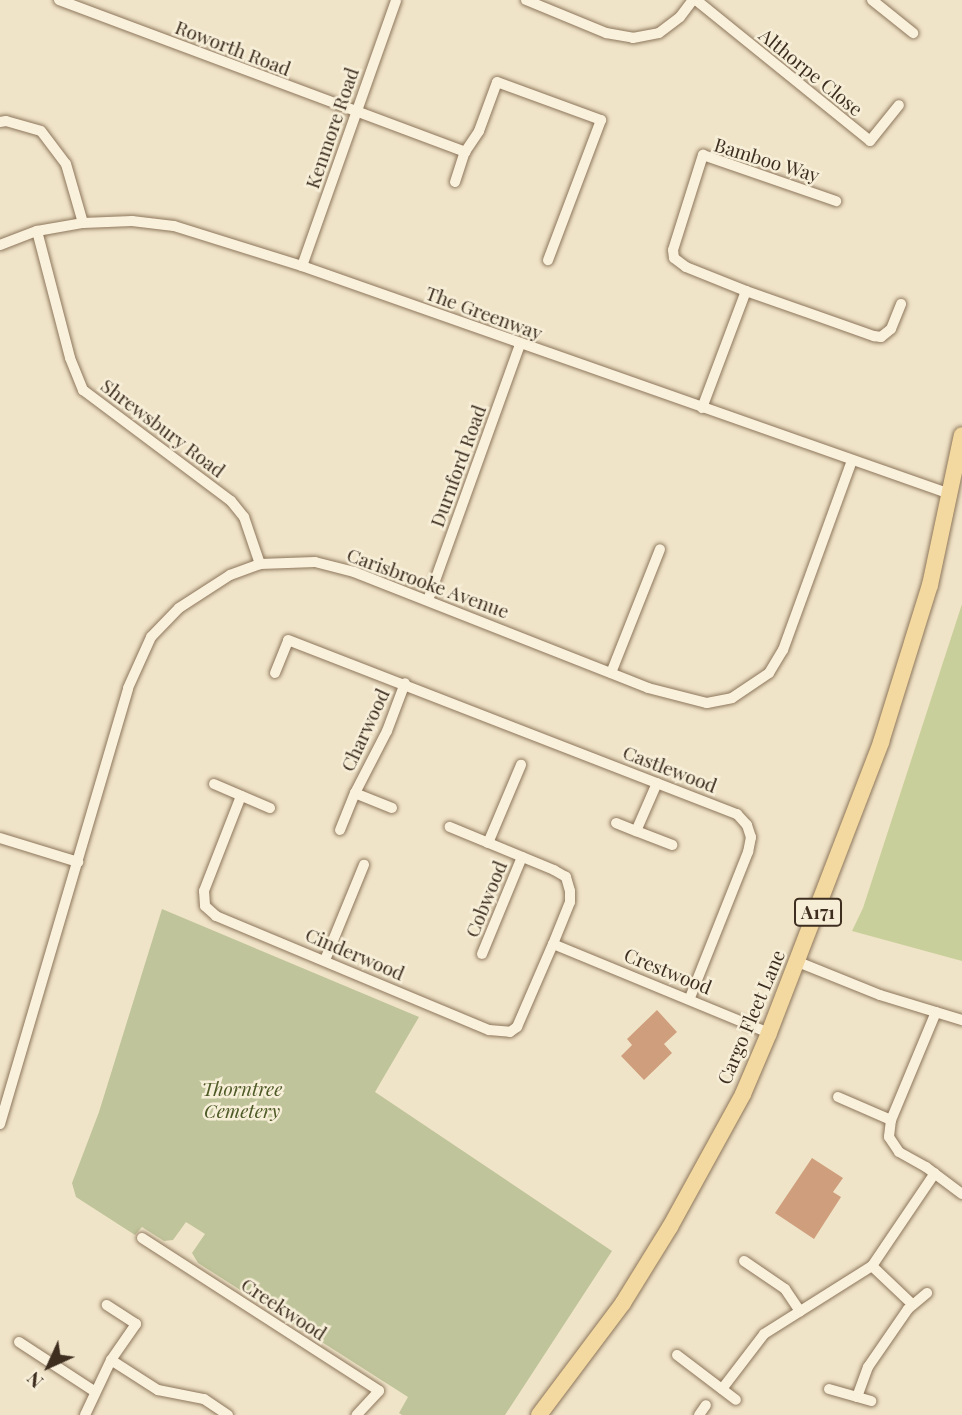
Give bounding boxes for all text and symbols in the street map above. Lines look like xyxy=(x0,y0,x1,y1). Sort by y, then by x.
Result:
street label: Roworth Road xyxy=(172,16,294,80)
street label: Althorpe Close xyxy=(755,23,867,121)
street label: Kenmore Road xyxy=(301,65,363,191)
street label: Bamboo Way xyxy=(711,133,823,187)
street label: The Greenway xyxy=(423,281,545,345)
street label: Shrewsbury Road xyxy=(96,374,230,482)
street label: Durnford Road xyxy=(425,402,491,530)
street label: Carisbrooke Avenue xyxy=(344,543,512,623)
street label: Charwood xyxy=(336,685,394,775)
street label: Castlewood xyxy=(620,741,720,797)
street label: Cobwood xyxy=(460,857,512,941)
road number: A171 xyxy=(794,897,842,926)
street label: Cinderwood xyxy=(302,923,408,985)
street label: Crestwood xyxy=(621,943,715,999)
street label: Cargo Fleet Lane xyxy=(712,946,790,1088)
park label: Thorntree Cemetery xyxy=(202,1078,282,1122)
street label: Creekwood xyxy=(237,1273,331,1345)
north arrow xyxy=(14,1331,84,1401)
text: N xyxy=(20,1367,48,1395)

